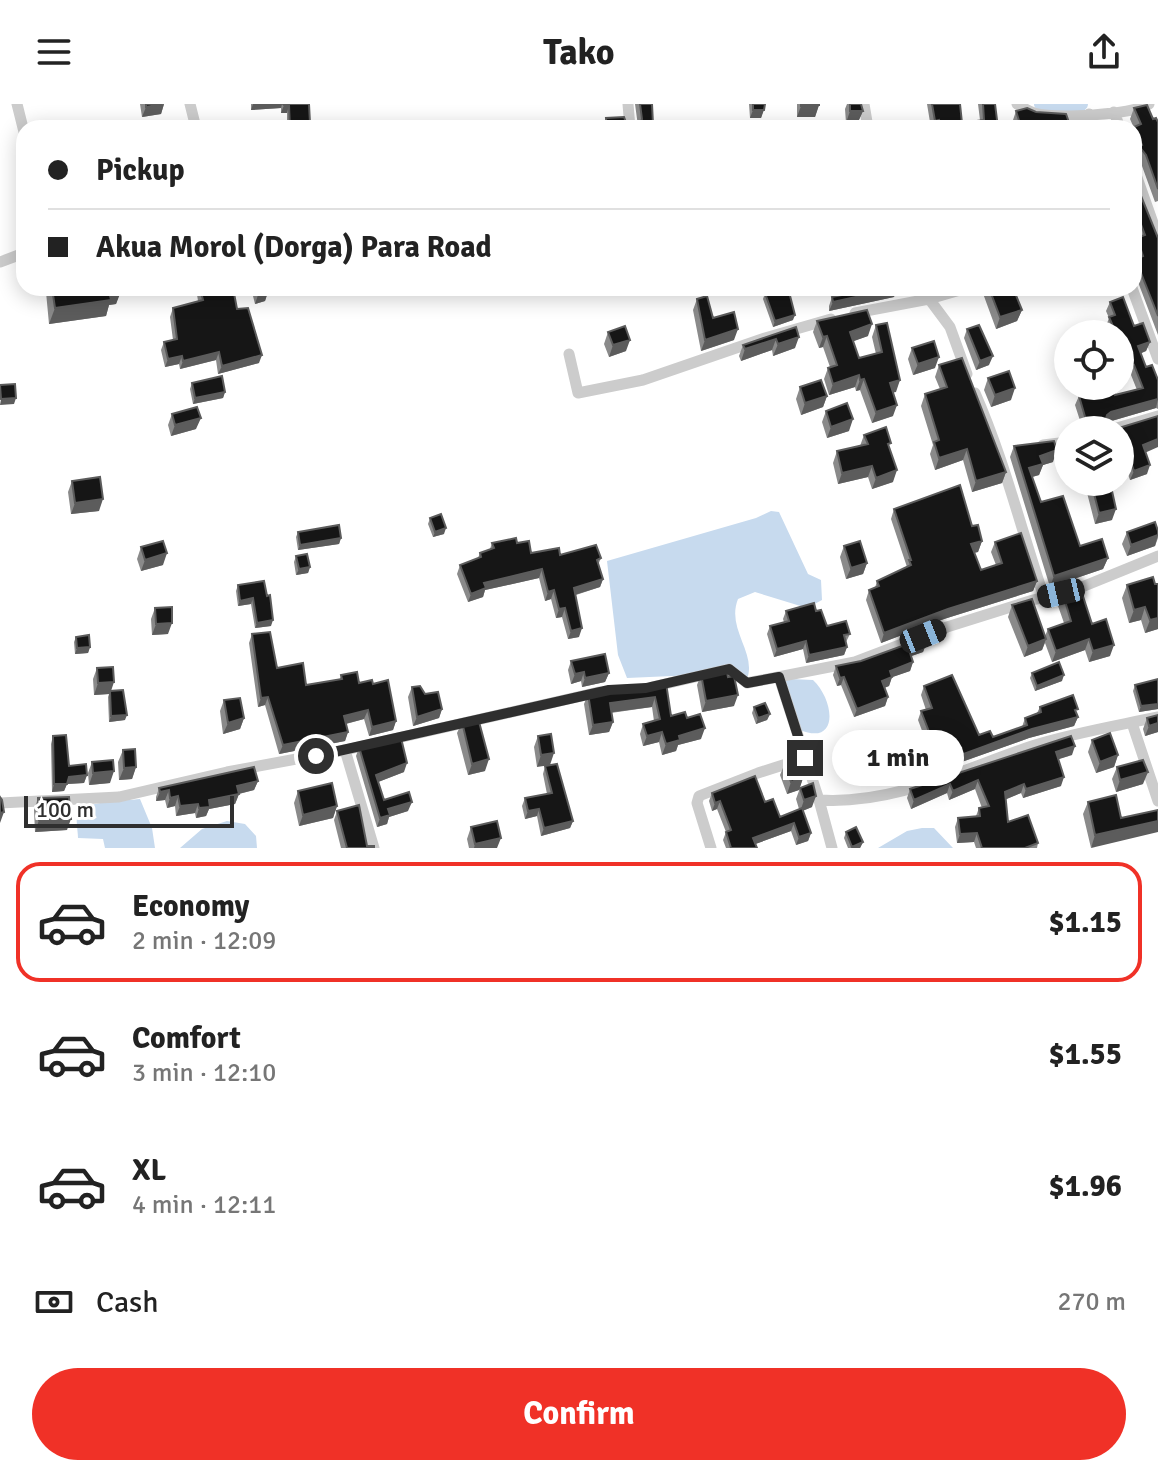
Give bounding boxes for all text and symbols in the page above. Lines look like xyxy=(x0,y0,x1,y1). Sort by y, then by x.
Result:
icon: menu xyxy=(32,30,76,74)
text: Tako xyxy=(543,30,615,75)
icon: share xyxy=(1082,30,1126,74)
text: Pickup xyxy=(96,152,185,189)
text: Akua Morol (Dorga) Para Road xyxy=(96,229,492,266)
map controls xyxy=(1054,320,1134,496)
button: locate xyxy=(1054,320,1134,400)
button: layers xyxy=(1054,416,1134,496)
car xyxy=(1035,576,1087,610)
car xyxy=(896,616,950,656)
callout: 1 min xyxy=(833,730,965,786)
route start xyxy=(298,738,334,774)
route end xyxy=(787,740,823,776)
text: 1 min xyxy=(867,742,929,774)
scale bar xyxy=(24,792,234,828)
text: 100 m xyxy=(36,796,94,823)
icon: car xyxy=(36,886,108,958)
text: Economy xyxy=(132,888,249,925)
text: $1.15 xyxy=(1049,904,1122,941)
text: 2 min · 12:09 xyxy=(132,925,276,957)
icon: car xyxy=(36,1018,108,1090)
text: Comfort xyxy=(132,1020,241,1057)
text: $1.55 xyxy=(1049,1036,1122,1073)
text: 3 min · 12:10 xyxy=(132,1057,276,1089)
icon: car xyxy=(36,1150,108,1222)
text: XL xyxy=(132,1152,166,1189)
text: $1.96 xyxy=(1049,1168,1122,1205)
text: 4 min · 12:11 xyxy=(132,1189,276,1221)
icon: cash xyxy=(32,1280,76,1324)
text: Cash xyxy=(96,1284,159,1321)
text: 270 m xyxy=(1057,1286,1126,1318)
button: Confirm xyxy=(32,1368,1126,1460)

